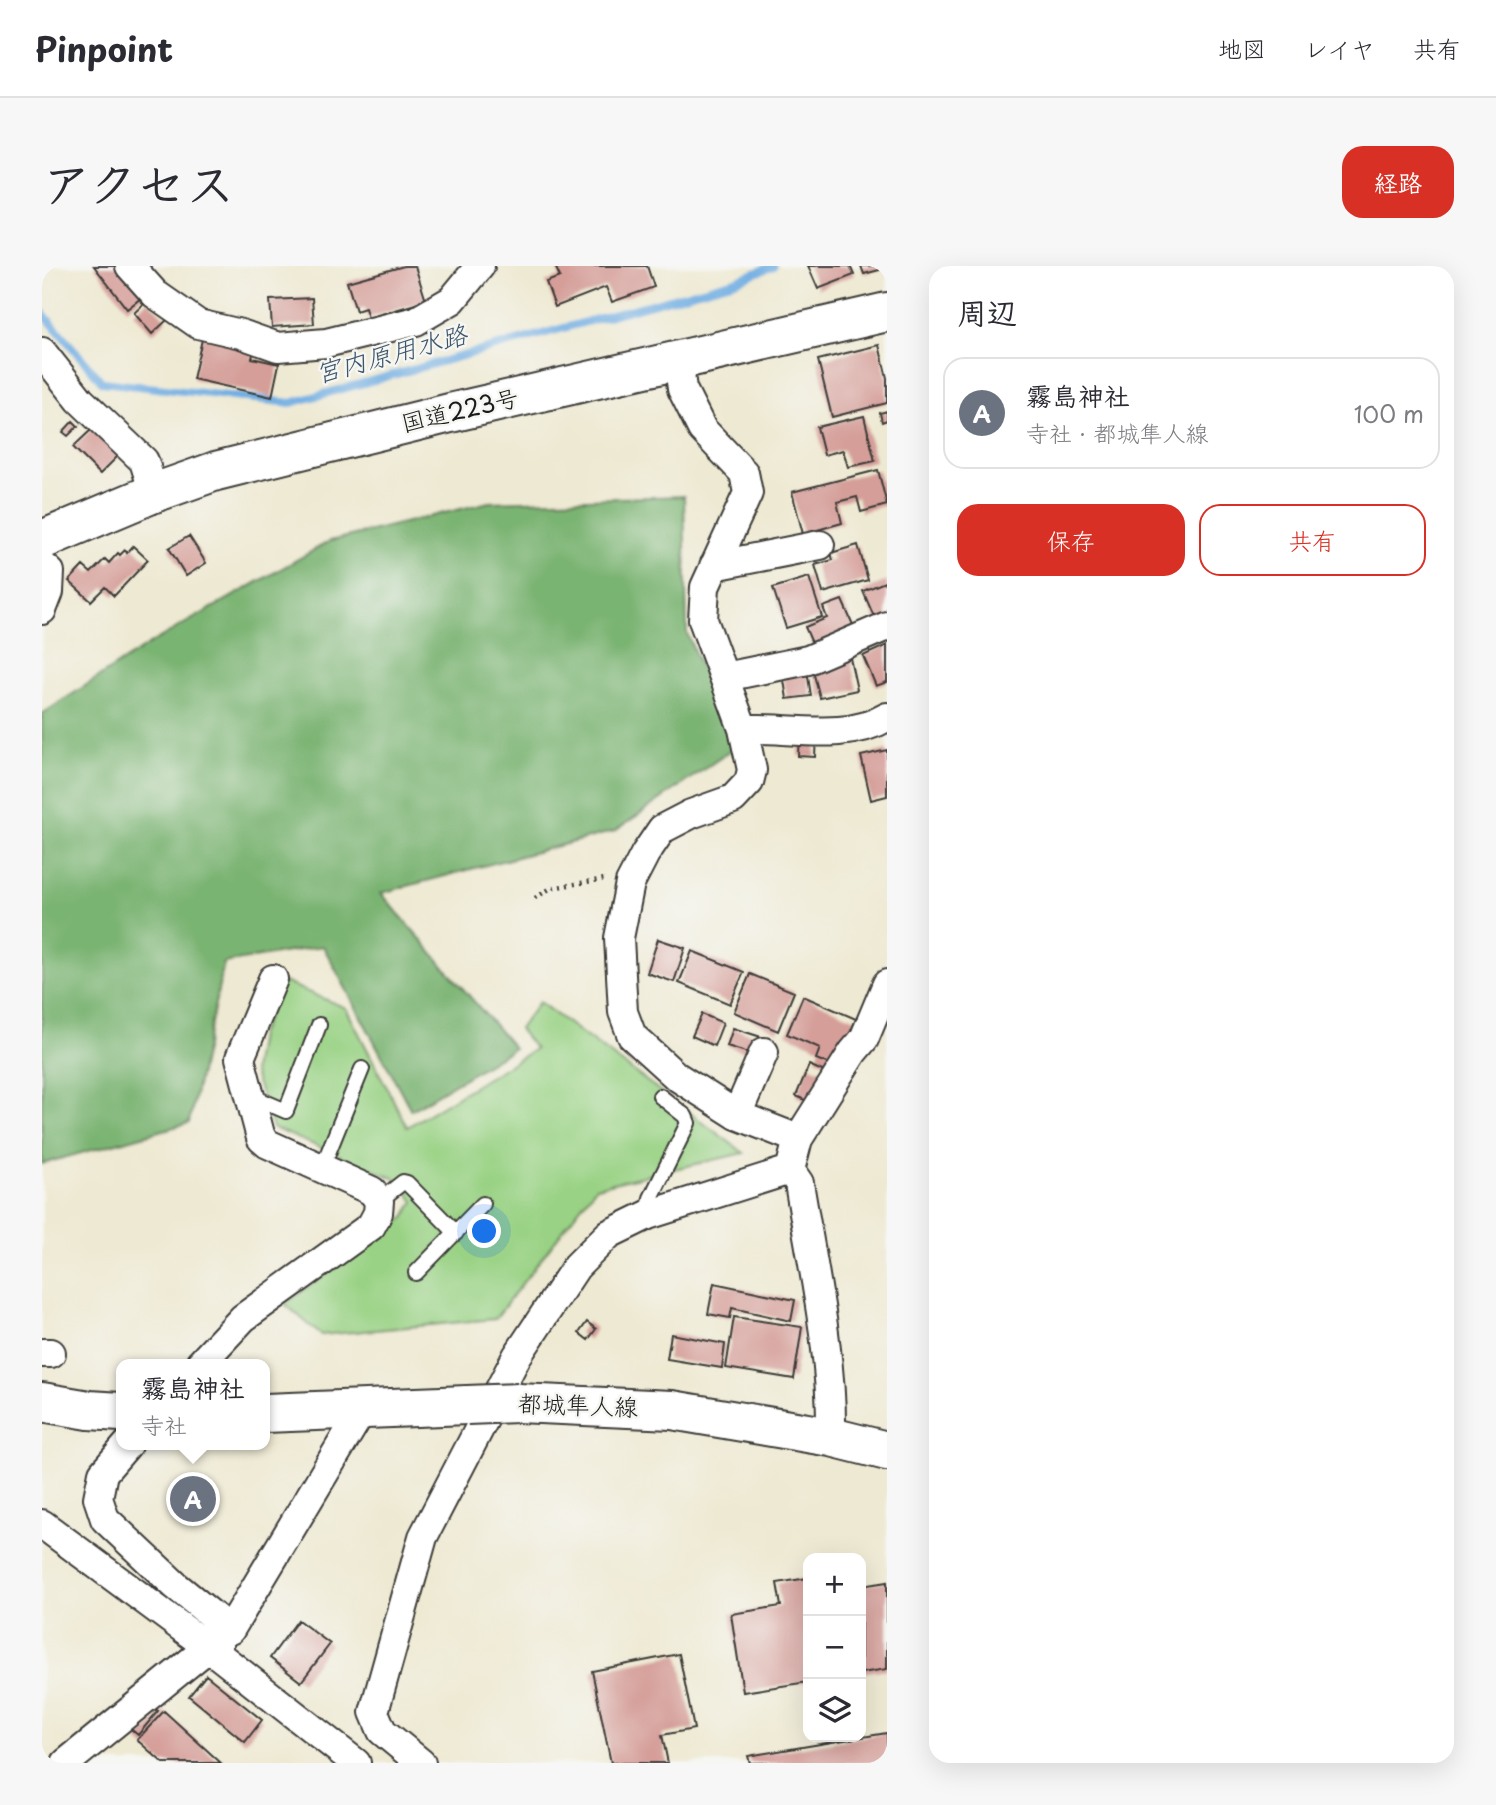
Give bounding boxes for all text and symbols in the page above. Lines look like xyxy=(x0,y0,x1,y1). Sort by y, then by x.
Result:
text: Pinpoint xyxy=(35,23,173,73)
text: 地図 xyxy=(1218,30,1266,66)
text: レイヤ xyxy=(1304,30,1375,66)
text: 共有 xyxy=(1413,30,1461,66)
text: アクセス xyxy=(42,145,235,219)
button: 経路 xyxy=(1342,146,1454,218)
text: 周辺 xyxy=(957,289,1017,334)
water label: 宮内原用水路 xyxy=(310,313,473,392)
text: 霧島神社 xyxy=(1026,376,1130,415)
street label: 国道223号 xyxy=(397,378,522,440)
text: A xyxy=(973,396,991,431)
text: 100 m xyxy=(1354,396,1424,431)
text: 寺社 · 都城隼人線 xyxy=(1026,415,1209,450)
button: 保存 xyxy=(957,504,1185,576)
button: 共有 xyxy=(1199,504,1426,576)
your location xyxy=(467,1214,501,1248)
popup xyxy=(116,1359,270,1450)
text: 霧島神社 xyxy=(141,1368,245,1407)
street label: 都城隼人線 xyxy=(517,1384,639,1424)
text: 寺社 xyxy=(141,1407,187,1442)
pin: A xyxy=(170,1473,216,1525)
map controls xyxy=(803,1553,866,1742)
button: + xyxy=(803,1553,866,1616)
button: − xyxy=(803,1616,866,1679)
button: layers xyxy=(803,1679,866,1742)

